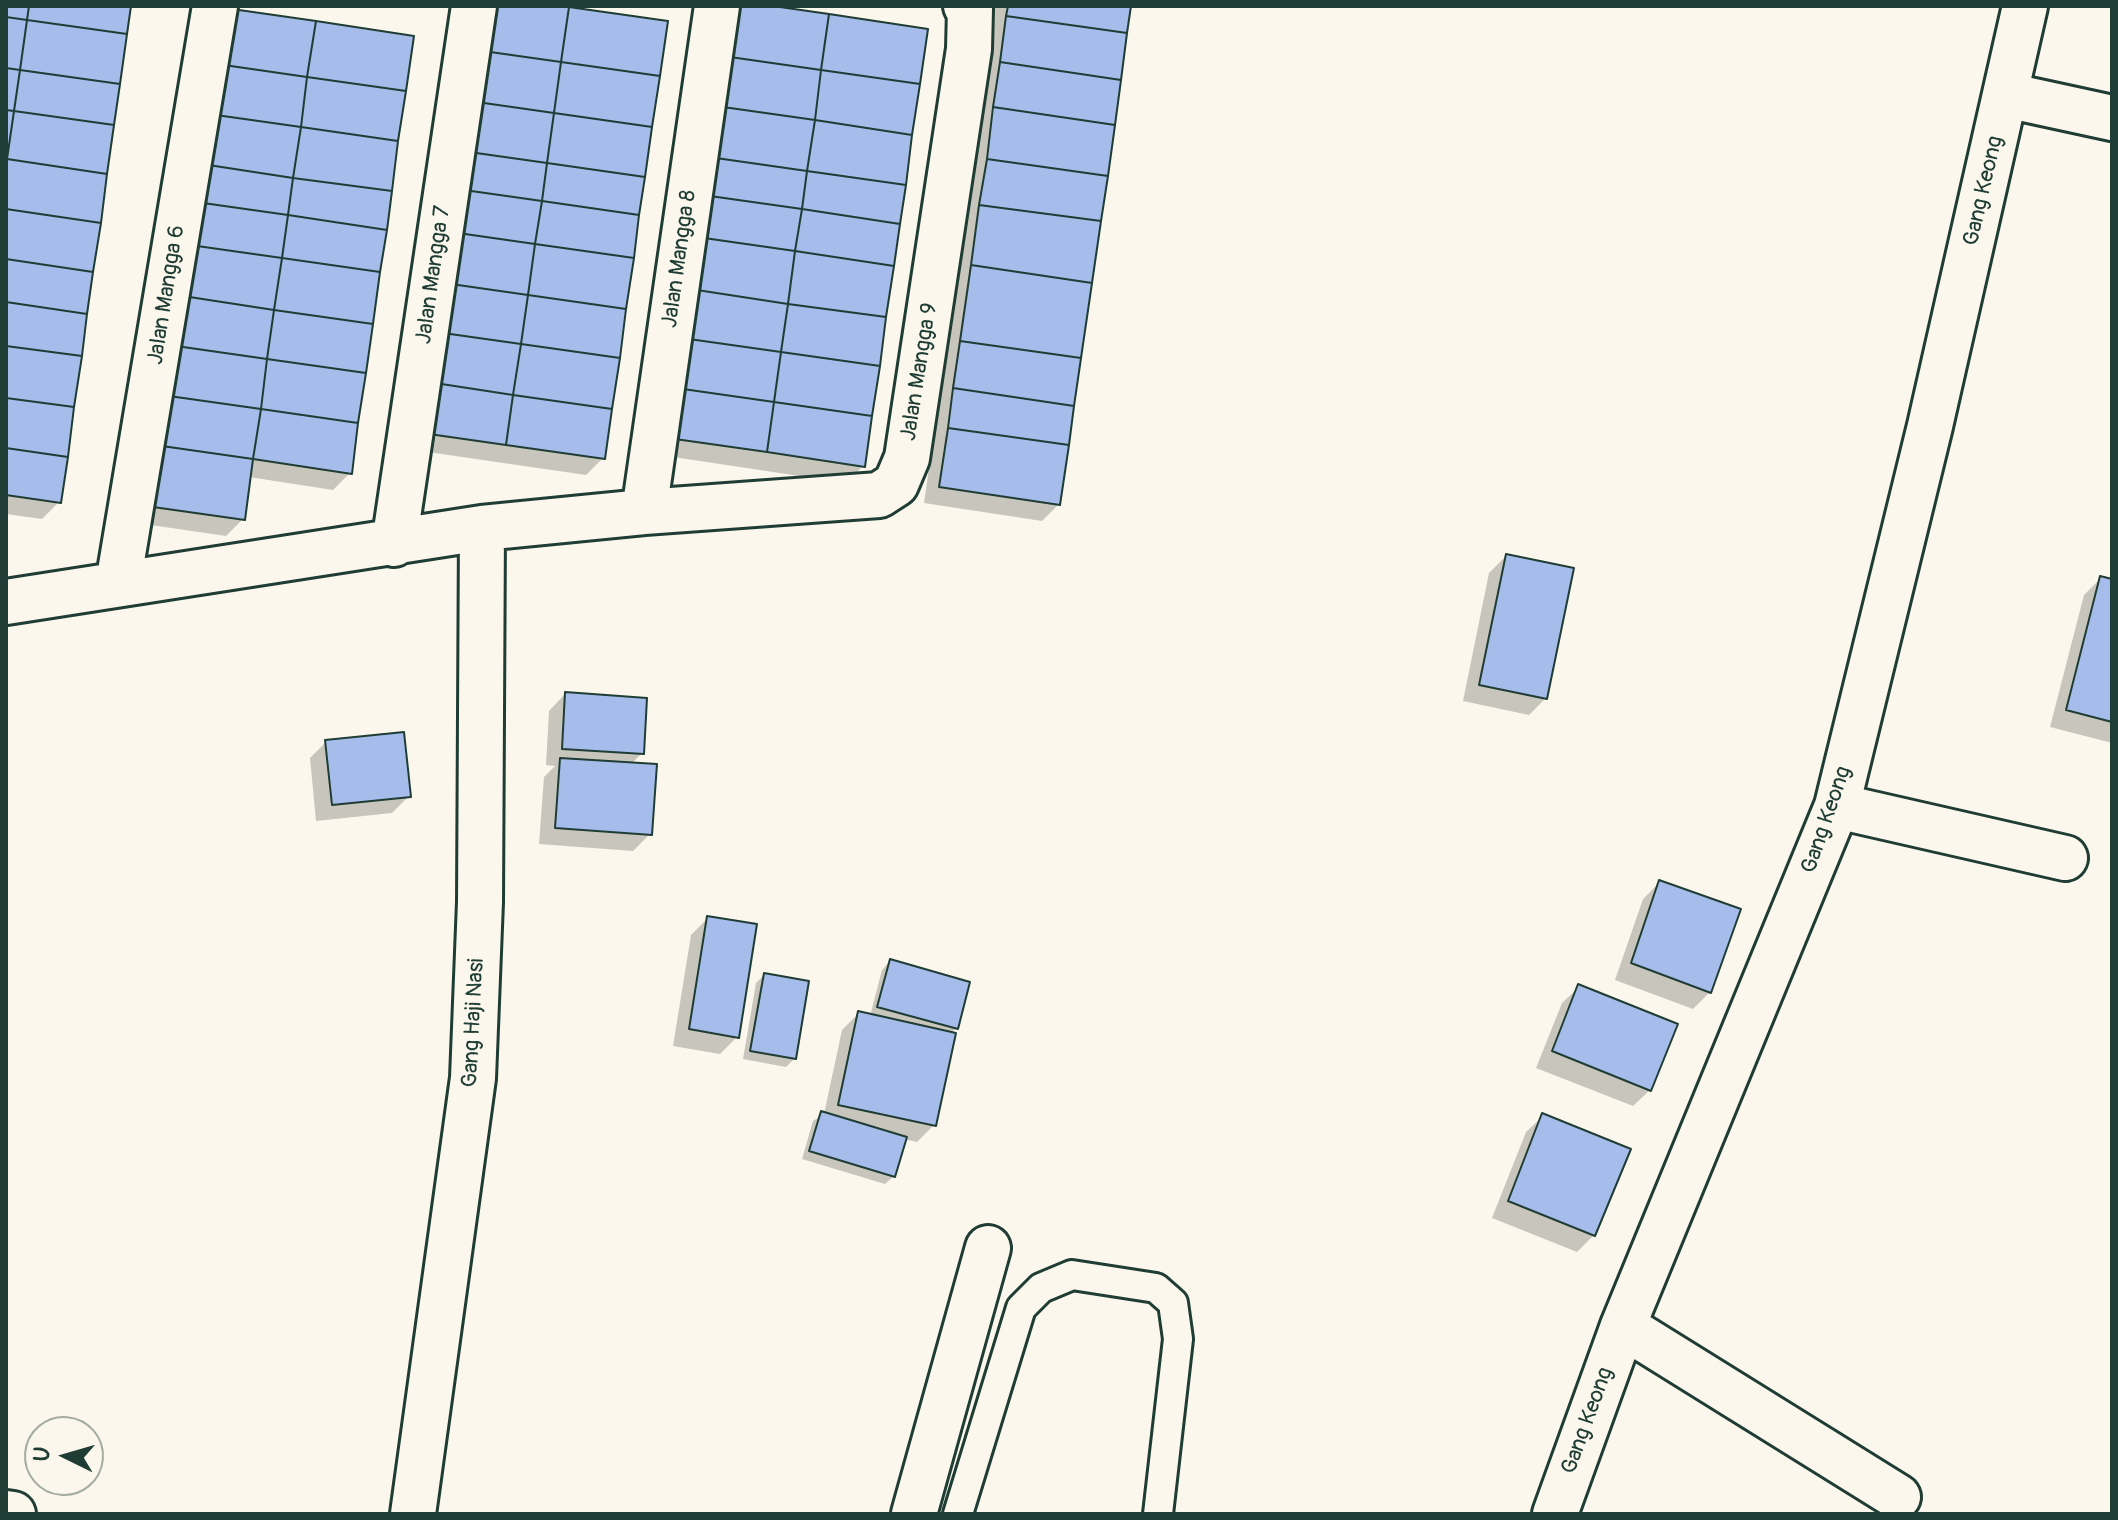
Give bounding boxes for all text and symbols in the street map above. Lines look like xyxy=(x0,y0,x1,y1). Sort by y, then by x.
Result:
street label: Gang Keong xyxy=(1959,134,2009,248)
street label: Jalan Mangga 8 xyxy=(657,188,703,330)
street label: Jalan Mangga 7 xyxy=(411,204,457,346)
street label: Jalan Mangga 6 xyxy=(143,223,191,367)
street label: Jalan Mangga 9 xyxy=(896,301,944,443)
street label: Gang Keong xyxy=(1796,763,1858,877)
street label: Gang Haji Nasi xyxy=(457,958,491,1088)
street label: Gang Keong xyxy=(1556,1364,1620,1478)
north arrow xyxy=(24,1416,104,1496)
text: U xyxy=(28,1446,57,1463)

